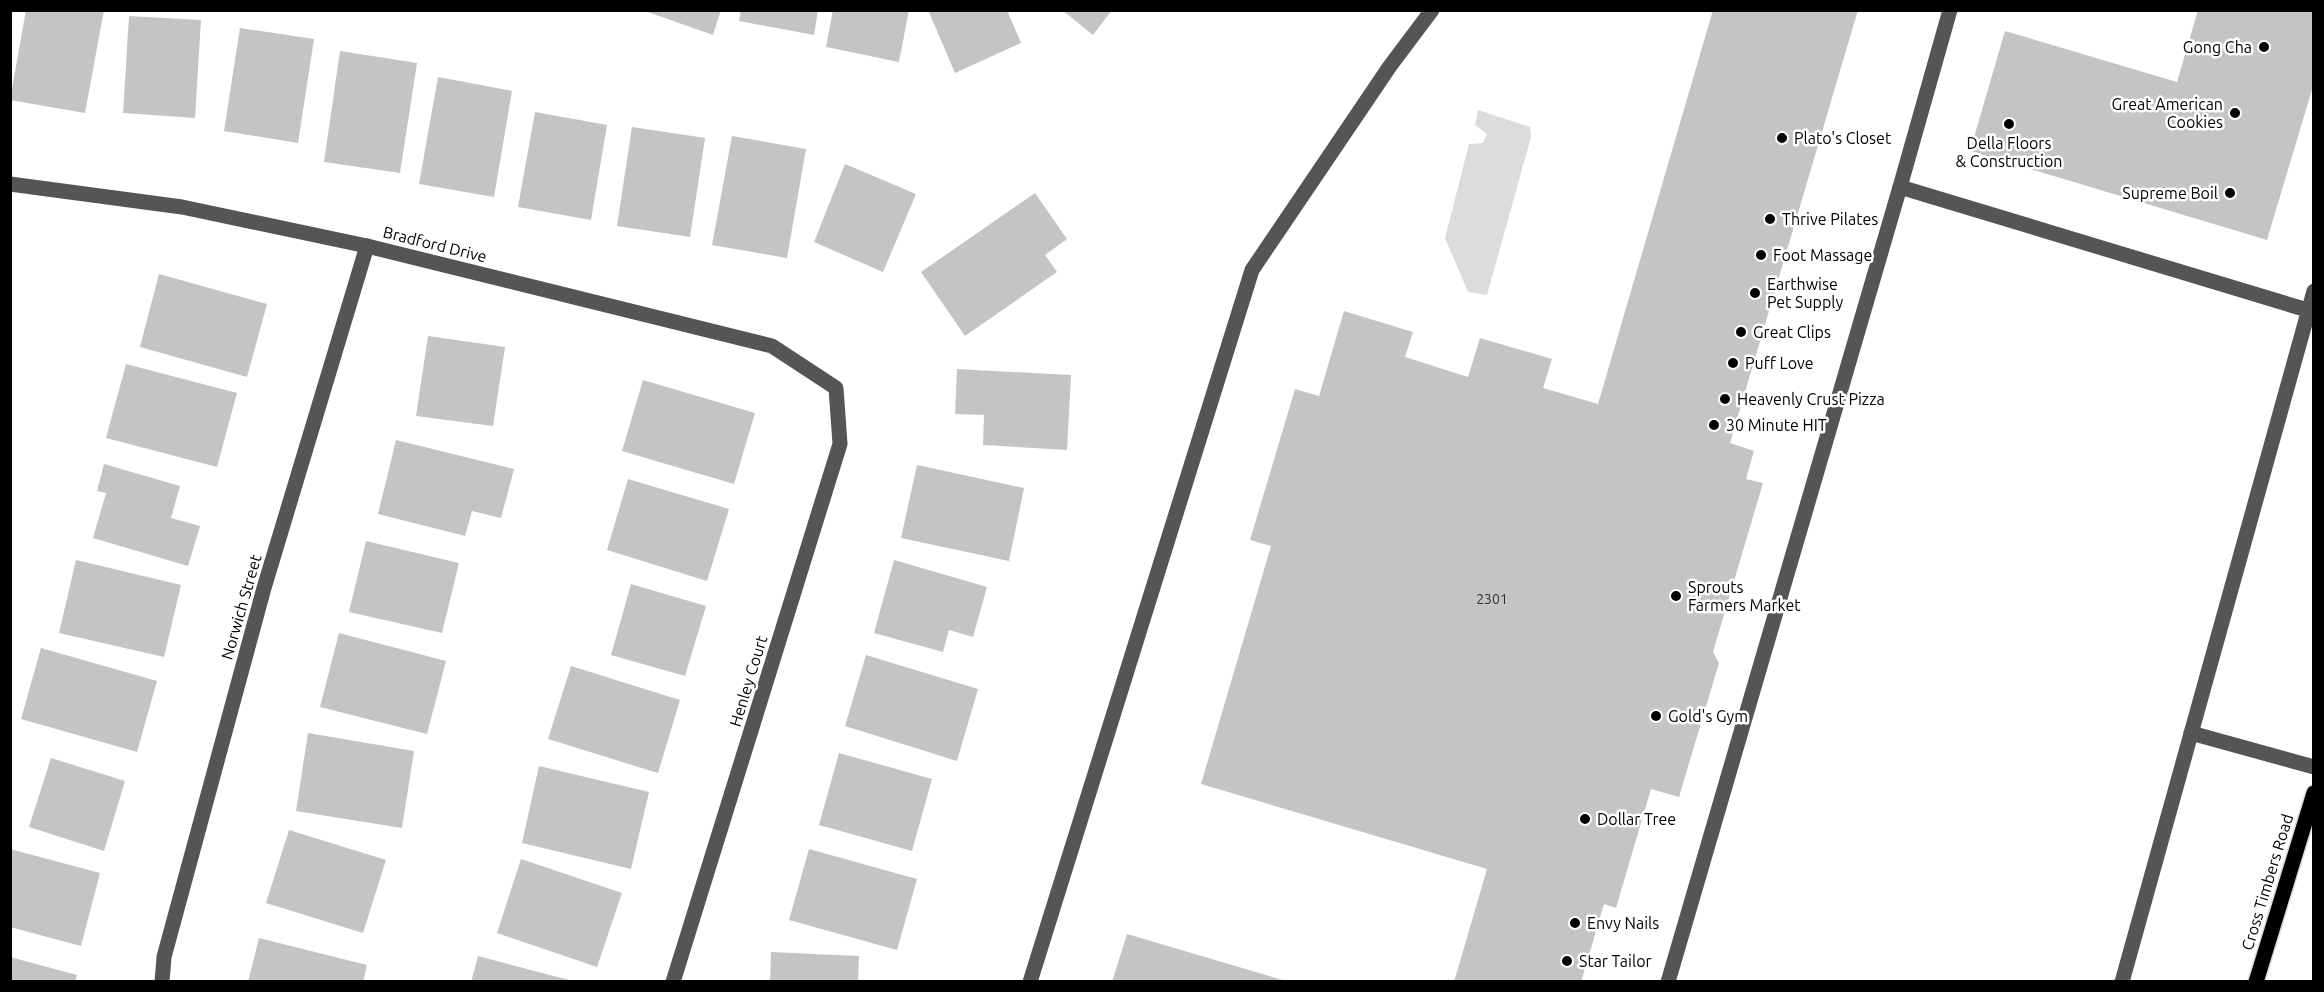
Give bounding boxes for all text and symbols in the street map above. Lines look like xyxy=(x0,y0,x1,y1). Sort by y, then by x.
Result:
place label: Gong Cha xyxy=(2183,38,2252,56)
marker: Gong Cha xyxy=(2257,40,2271,54)
place label: Great American Cookies xyxy=(2112,95,2223,131)
marker: Great American Cookies xyxy=(2228,106,2242,120)
marker: Della Floors & Construction xyxy=(2002,117,2016,131)
place label: Plato's Closet xyxy=(1794,129,1892,147)
marker: Plato's Closet xyxy=(1775,131,1789,145)
place label: Della Floors & Construction xyxy=(1956,134,2062,170)
place label: Supreme Boil xyxy=(2122,184,2218,202)
marker: Supreme Boil xyxy=(2223,186,2237,200)
place label: Thrive Pilates xyxy=(1782,210,1878,228)
marker: Thrive Pilates xyxy=(1763,212,1777,226)
street label: Bradford Drive xyxy=(381,222,489,266)
place label: Foot Massage xyxy=(1773,246,1872,264)
marker: Foot Massage xyxy=(1754,248,1768,262)
place label: Earthwise Pet Supply xyxy=(1767,275,1843,311)
marker: Earthwise Pet Supply xyxy=(1748,286,1762,300)
place label: Great Clips xyxy=(1753,323,1831,341)
marker: Great Clips xyxy=(1734,325,1748,339)
place label: Puff Love xyxy=(1745,354,1814,372)
marker: Puff Love xyxy=(1726,356,1740,370)
place label: Heavenly Crust Pizza xyxy=(1737,390,1885,408)
marker: Heavenly Crust Pizza xyxy=(1718,392,1732,406)
place label: 30 Minute HIT xyxy=(1726,416,1827,434)
marker: 30 Minute HIT xyxy=(1707,418,1721,432)
street label: Norwich Street xyxy=(217,552,265,662)
place label: Sprouts Farmers Market xyxy=(1688,578,1801,614)
marker: Sprouts Farmers Market xyxy=(1669,589,1683,603)
house number: 2301 xyxy=(1476,591,1508,607)
street label: Henley Court xyxy=(726,633,771,729)
place label: Gold's Gym xyxy=(1668,707,1748,725)
marker: Gold's Gym xyxy=(1649,709,1663,723)
place label: Dollar Tree xyxy=(1597,810,1676,828)
marker: Dollar Tree xyxy=(1578,812,1592,826)
street label: Cross Timbers Road xyxy=(2238,812,2296,952)
place label: Envy Nails xyxy=(1587,914,1659,932)
marker: Envy Nails xyxy=(1568,916,1582,930)
place label: Star Tailor xyxy=(1579,952,1652,970)
marker: Star Tailor xyxy=(1560,954,1574,968)

